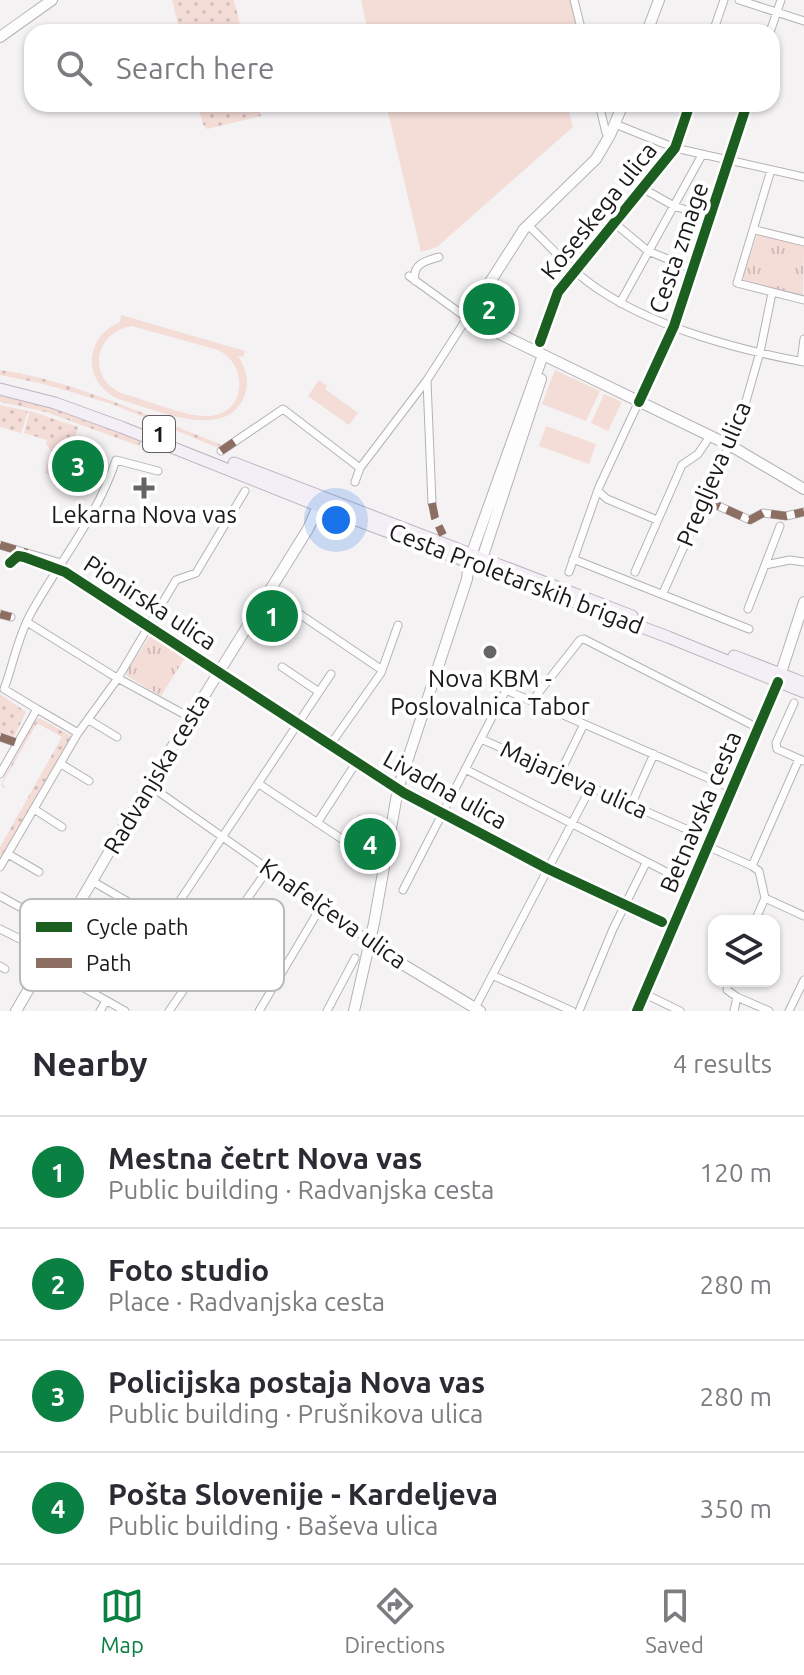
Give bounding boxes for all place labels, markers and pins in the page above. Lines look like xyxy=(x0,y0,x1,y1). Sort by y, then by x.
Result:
pin: 2 xyxy=(463,279,515,339)
pin: 3 xyxy=(52,436,104,496)
marker: Lekarna Nova vas xyxy=(135,479,153,497)
place label: Lekarna Nova vas xyxy=(51,501,237,528)
pin: 1 xyxy=(246,586,298,646)
marker: Nova KBM - Poslovalnica Tabor xyxy=(481,643,499,661)
place label: Nova KBM - Poslovalnica Tabor xyxy=(390,665,590,720)
pin: 4 xyxy=(344,814,396,874)

